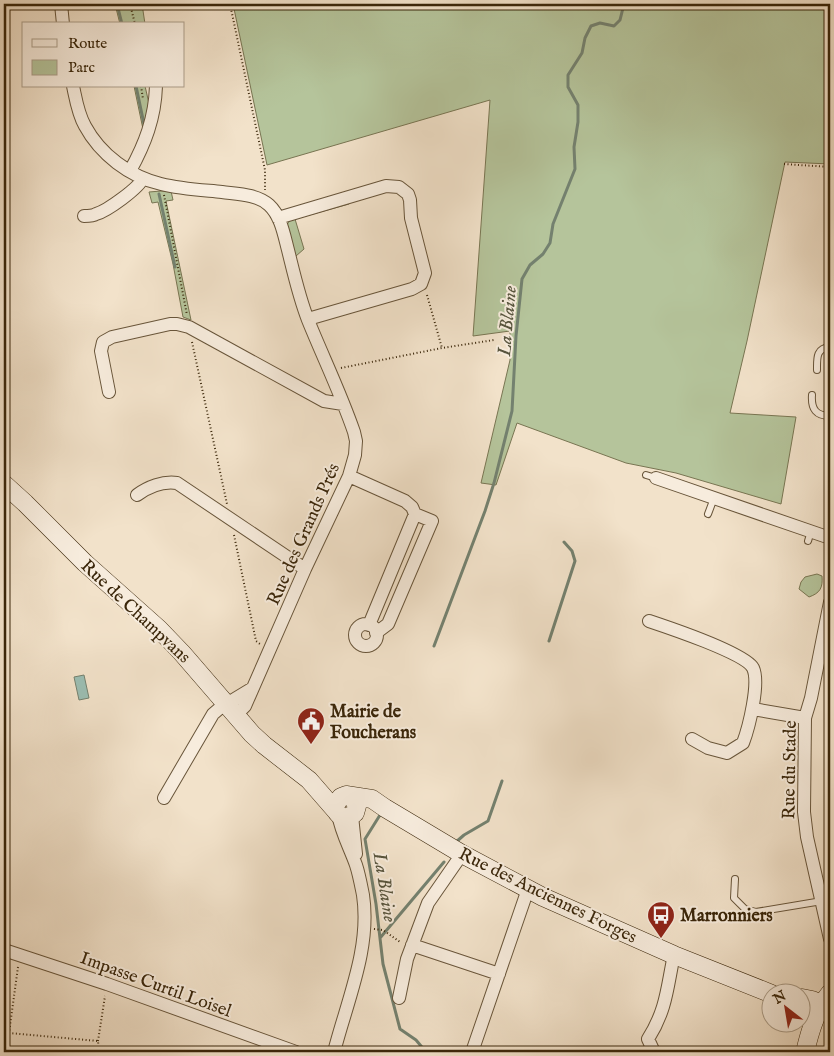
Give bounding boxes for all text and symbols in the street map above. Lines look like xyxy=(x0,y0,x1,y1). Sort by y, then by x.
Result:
legend xyxy=(22,22,185,88)
text: Route xyxy=(68,34,107,53)
text: Parc xyxy=(68,58,95,77)
water label: La Blaine xyxy=(493,284,523,358)
street label: Rue des Grands Prés xyxy=(263,460,346,609)
street label: Rue de Champvans xyxy=(75,555,195,669)
place label: Mairie de Foucherans xyxy=(330,701,417,745)
public building icon: Mairie de Foucherans xyxy=(296,706,326,745)
street label: Rue du Stade xyxy=(778,720,803,820)
street label: Rue des Anciennes Forges xyxy=(455,843,640,949)
water label: La Blaine xyxy=(367,850,401,925)
bus stop icon: Marronniers xyxy=(646,900,676,939)
place label: Marronniers xyxy=(680,905,773,928)
street label: Impasse Curtil Loisel xyxy=(77,947,234,1024)
north arrow xyxy=(762,984,812,1034)
text: N xyxy=(769,987,790,1009)

